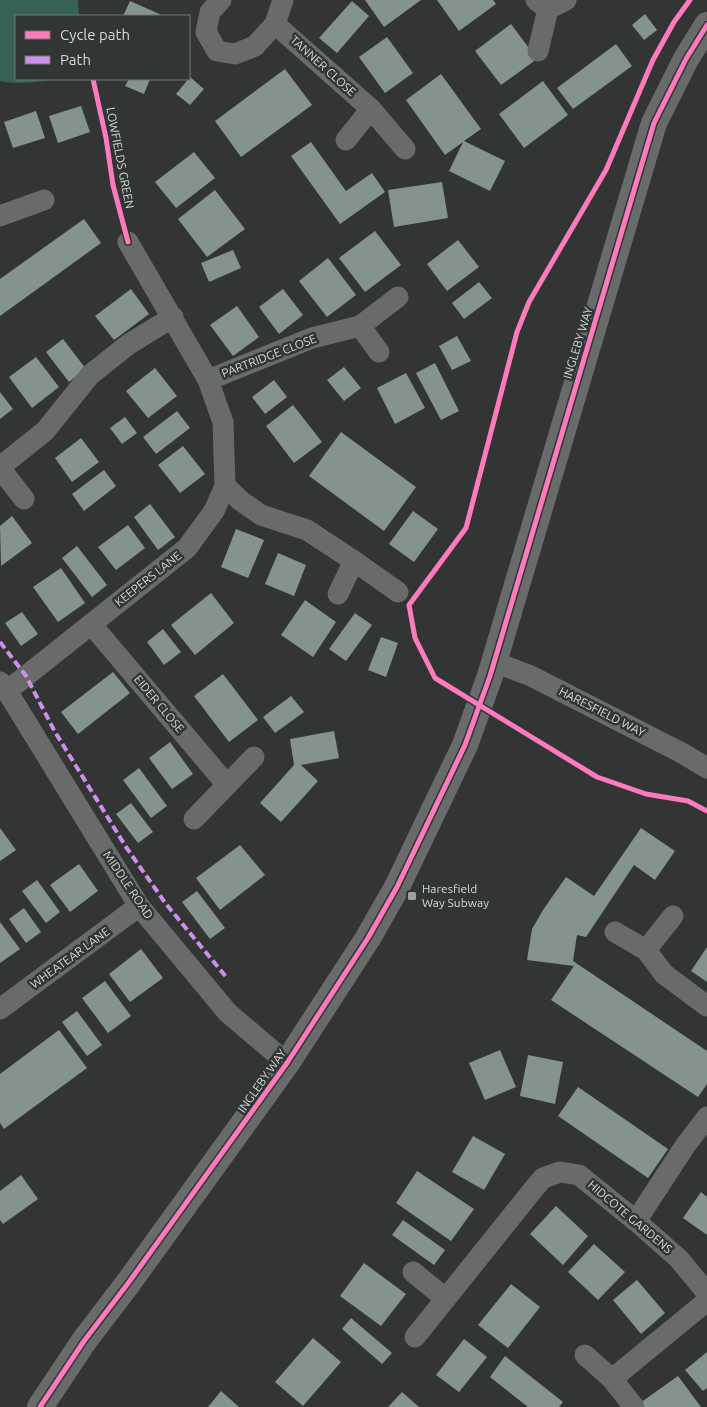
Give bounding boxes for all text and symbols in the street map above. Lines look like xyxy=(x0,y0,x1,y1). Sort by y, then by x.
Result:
legend xyxy=(15,15,190,80)
text: Cycle path xyxy=(60,26,130,43)
street label: TANNER CLOSE xyxy=(288,33,359,99)
text: Path xyxy=(60,51,91,68)
street label: LOWFIELDS GREEN xyxy=(104,106,137,210)
street label: INGLEBY WAY xyxy=(560,305,595,380)
street label: PARTRIDGE CLOSE xyxy=(220,331,318,380)
street label: KEEPERS LANE xyxy=(112,548,184,609)
street label: EIDER CLOSE xyxy=(132,672,187,735)
street label: HARESFIELD WAY xyxy=(557,684,648,739)
street label: MIDDLE ROAD xyxy=(101,848,156,921)
place label: Haresfield Way Subway xyxy=(422,882,489,909)
marker: Haresfield Way Subway xyxy=(406,890,418,902)
street label: WHEATEAR LANE xyxy=(28,924,112,991)
street label: INGLEBY WAY xyxy=(235,1046,288,1115)
street label: HIDCOTE GARDENS xyxy=(586,1178,675,1256)

